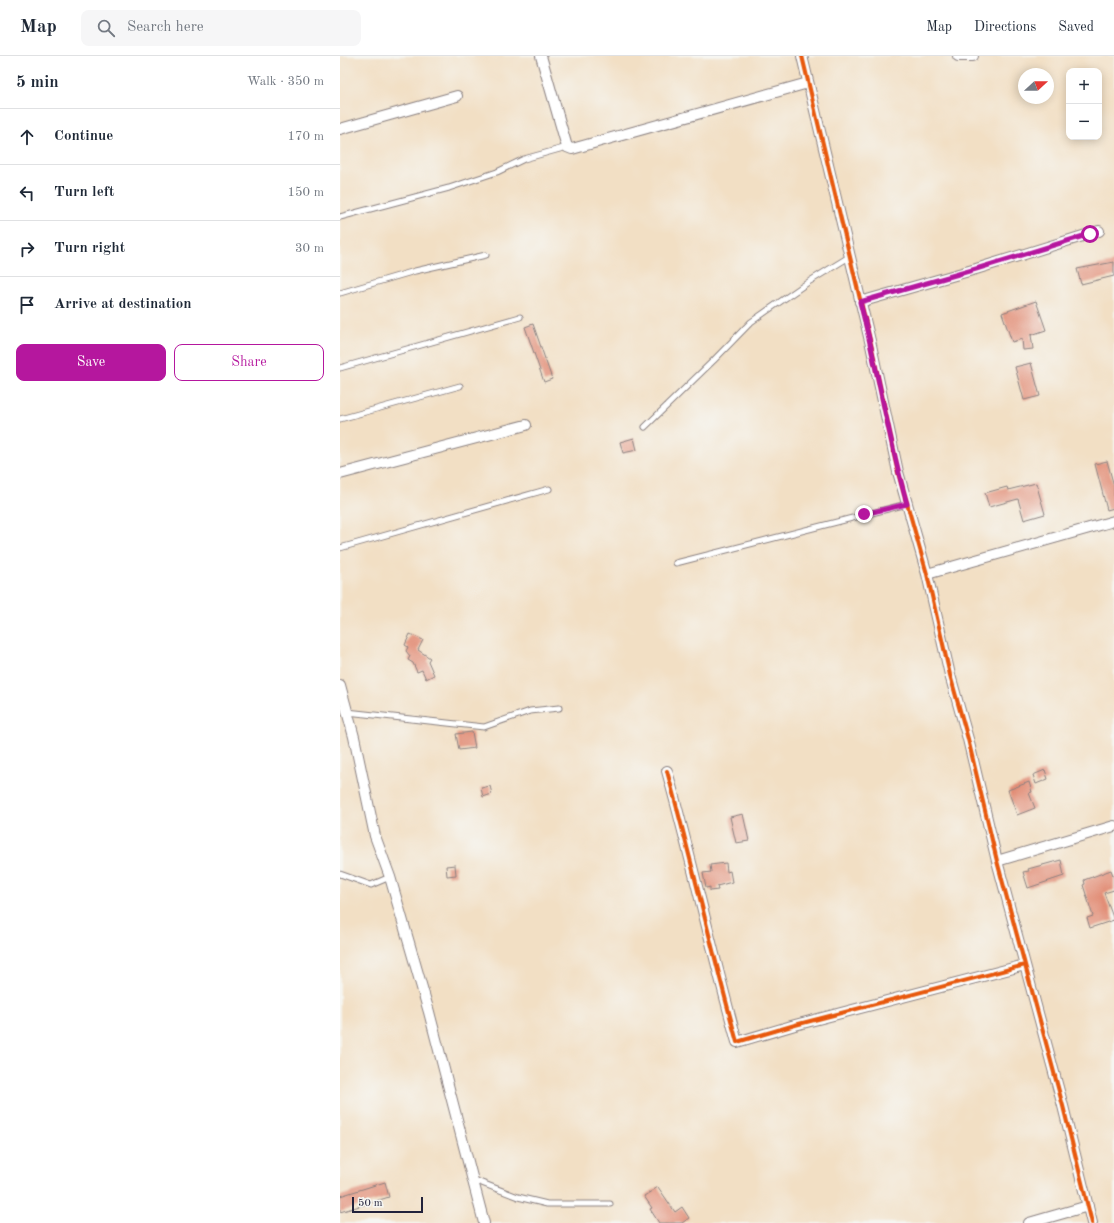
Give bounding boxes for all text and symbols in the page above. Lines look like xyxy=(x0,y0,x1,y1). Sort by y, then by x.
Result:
search box xyxy=(81,10,361,46)
icon: search xyxy=(95,17,117,39)
text: Map xyxy=(20,18,57,37)
text: Search here xyxy=(127,20,204,35)
text: Map xyxy=(926,20,952,34)
text: Directions xyxy=(974,20,1036,34)
text: Saved xyxy=(1058,20,1094,34)
north arrow xyxy=(1018,68,1054,104)
map controls xyxy=(1066,68,1102,140)
button: + xyxy=(1066,68,1102,104)
text: 5 min xyxy=(16,74,59,91)
text: Walk · 350 m xyxy=(247,75,324,88)
button: − xyxy=(1066,104,1102,140)
icon: ahead xyxy=(16,126,38,148)
text: Continue xyxy=(54,129,113,144)
text: 170 m xyxy=(287,130,324,143)
icon: left xyxy=(16,182,38,204)
text: Turn left xyxy=(54,185,114,200)
text: 150 m xyxy=(287,186,324,199)
route start xyxy=(1081,225,1099,243)
icon: right xyxy=(16,238,38,260)
text: Turn right xyxy=(54,241,125,256)
text: 30 m xyxy=(295,242,324,255)
icon: arrive xyxy=(16,294,38,316)
text: Arrive at destination xyxy=(54,297,192,312)
button: Save xyxy=(16,344,166,381)
button: Share xyxy=(174,344,324,381)
route end xyxy=(855,505,873,523)
scale bar xyxy=(352,1195,423,1214)
text: 50 m xyxy=(358,1198,383,1209)

